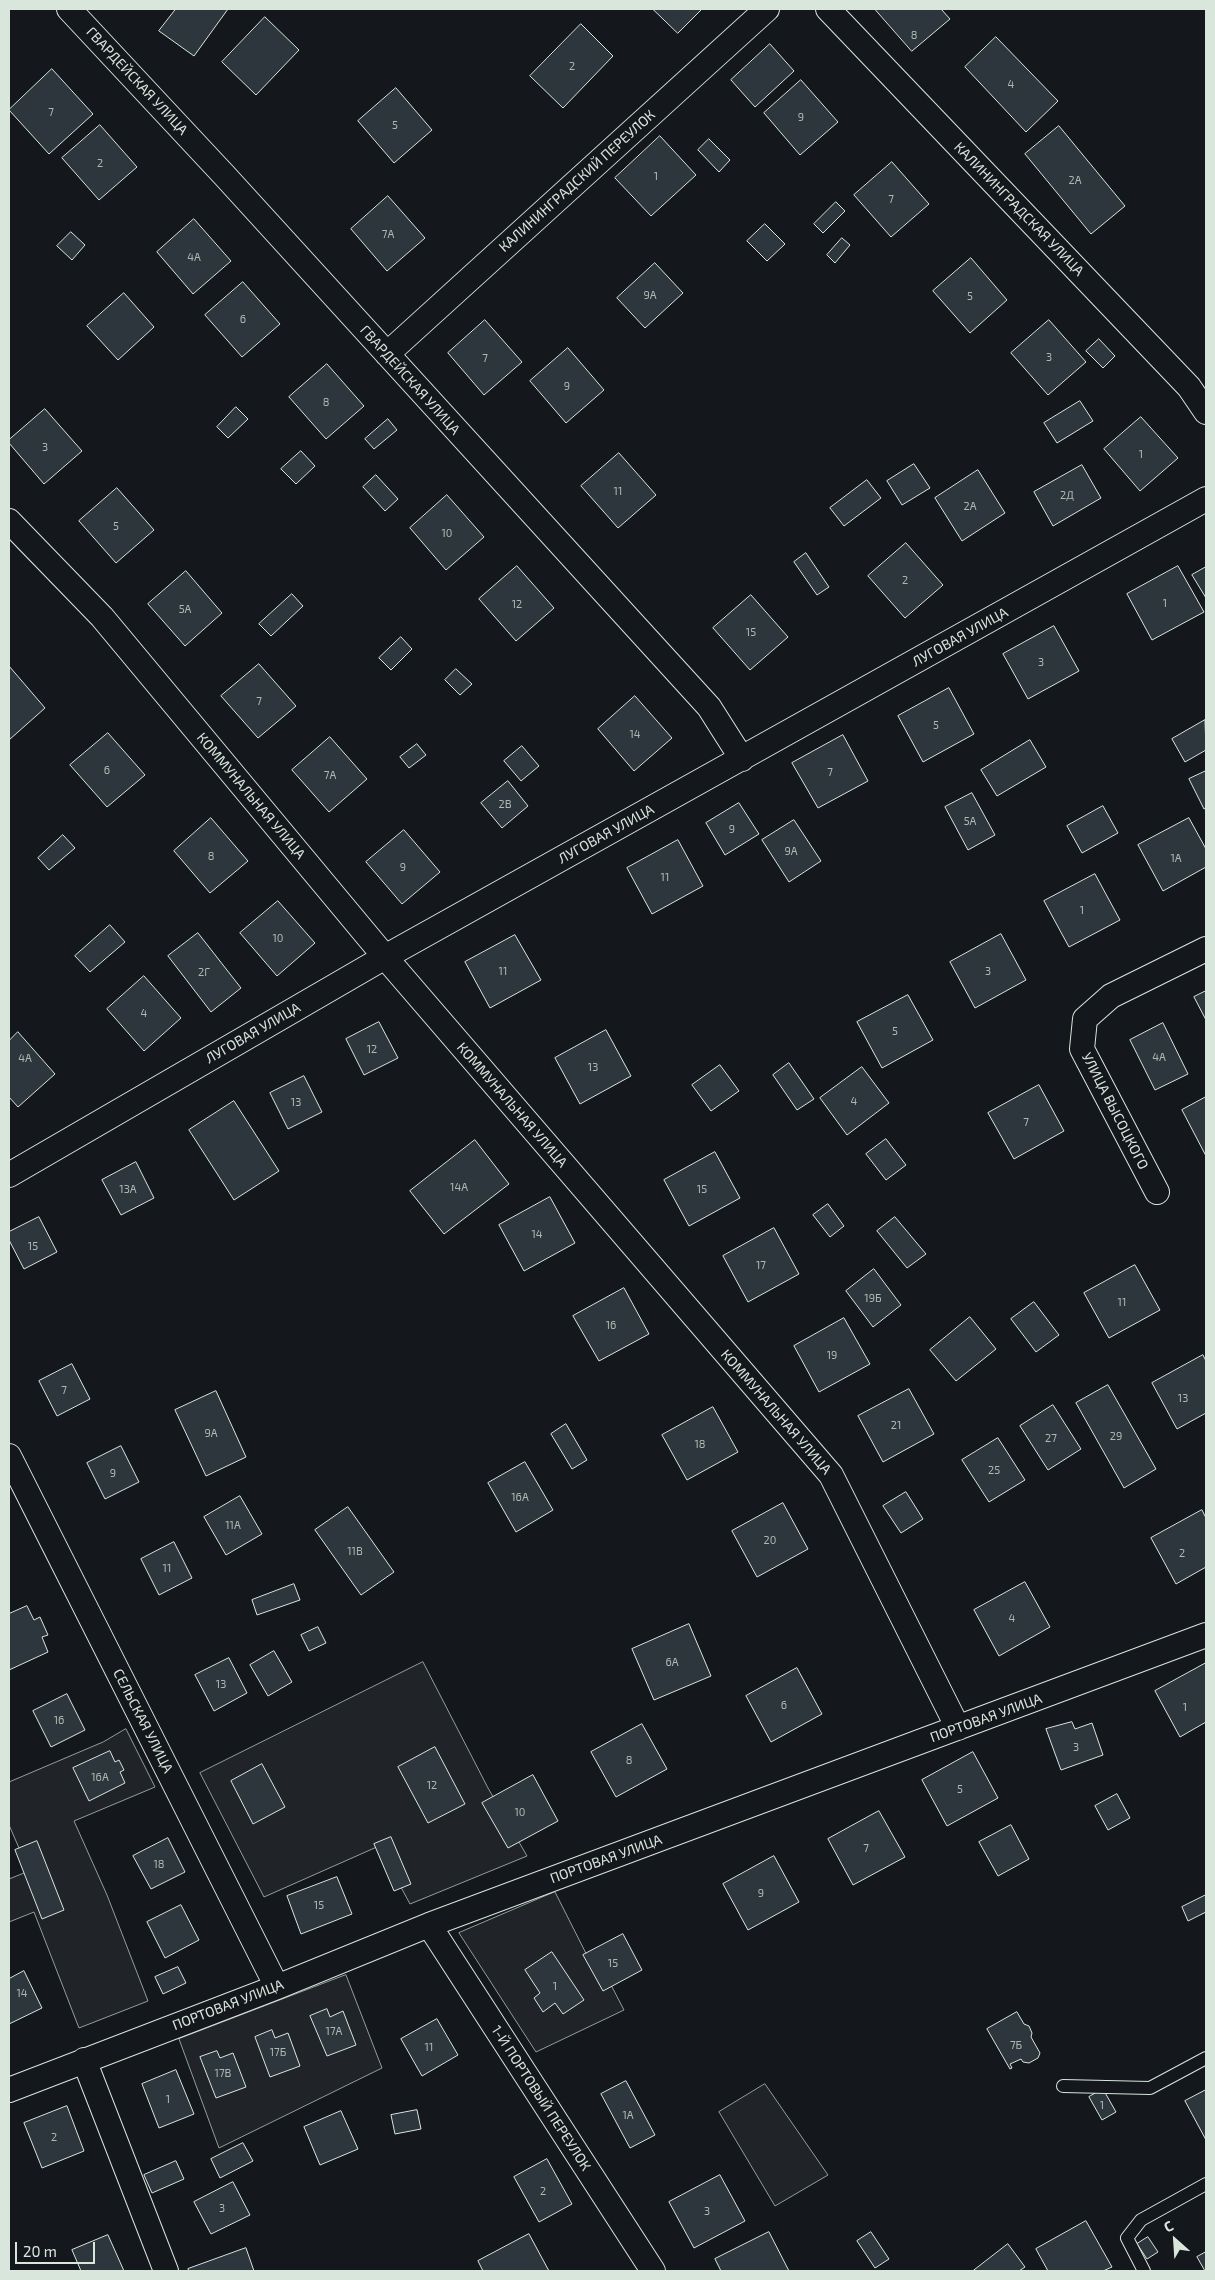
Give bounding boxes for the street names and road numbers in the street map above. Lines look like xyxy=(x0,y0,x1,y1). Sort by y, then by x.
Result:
street label: ГВАРДЕЙСКАЯ УЛИЦА xyxy=(83,24,191,138)
street label: КАЛИНИНГРАДСКИЙ ПЕРЕУЛОК xyxy=(495,106,659,256)
street label: КАЛИНИНГРАДСКАЯ УЛИЦА xyxy=(951,139,1087,279)
street label: ГВАРДЕЙСКАЯ УЛИЦА xyxy=(356,322,464,438)
street label: ЛУГОВАЯ УЛИЦА xyxy=(909,604,1011,670)
street label: КОММУНАЛЬНАЯ УЛИЦА xyxy=(193,729,309,863)
street label: ЛУГОВАЯ УЛИЦА xyxy=(555,801,657,867)
street label: ЛУГОВАЯ УЛИЦА xyxy=(203,999,303,1067)
street label: КОММУНАЛЬНАЯ УЛИЦА xyxy=(453,1039,571,1171)
street label: УЛИЦА ВЫСОЦКОГО xyxy=(1078,1050,1152,1172)
street label: КОММУНАЛЬНАЯ УЛИЦА xyxy=(717,1346,835,1478)
street label: СЕЛЬСКАЯ УЛИЦА xyxy=(110,1666,176,1776)
street label: ПОРТОВАЯ УЛИЦА xyxy=(928,1690,1044,1746)
street label: ПОРТОВАЯ УЛИЦА xyxy=(548,1831,664,1887)
street label: ПОРТОВАЯ УЛИЦА xyxy=(170,1976,286,2034)
street label: 1-Й ПОРТОВЫЙ ПЕРЕУЛОК xyxy=(488,2022,594,2174)

